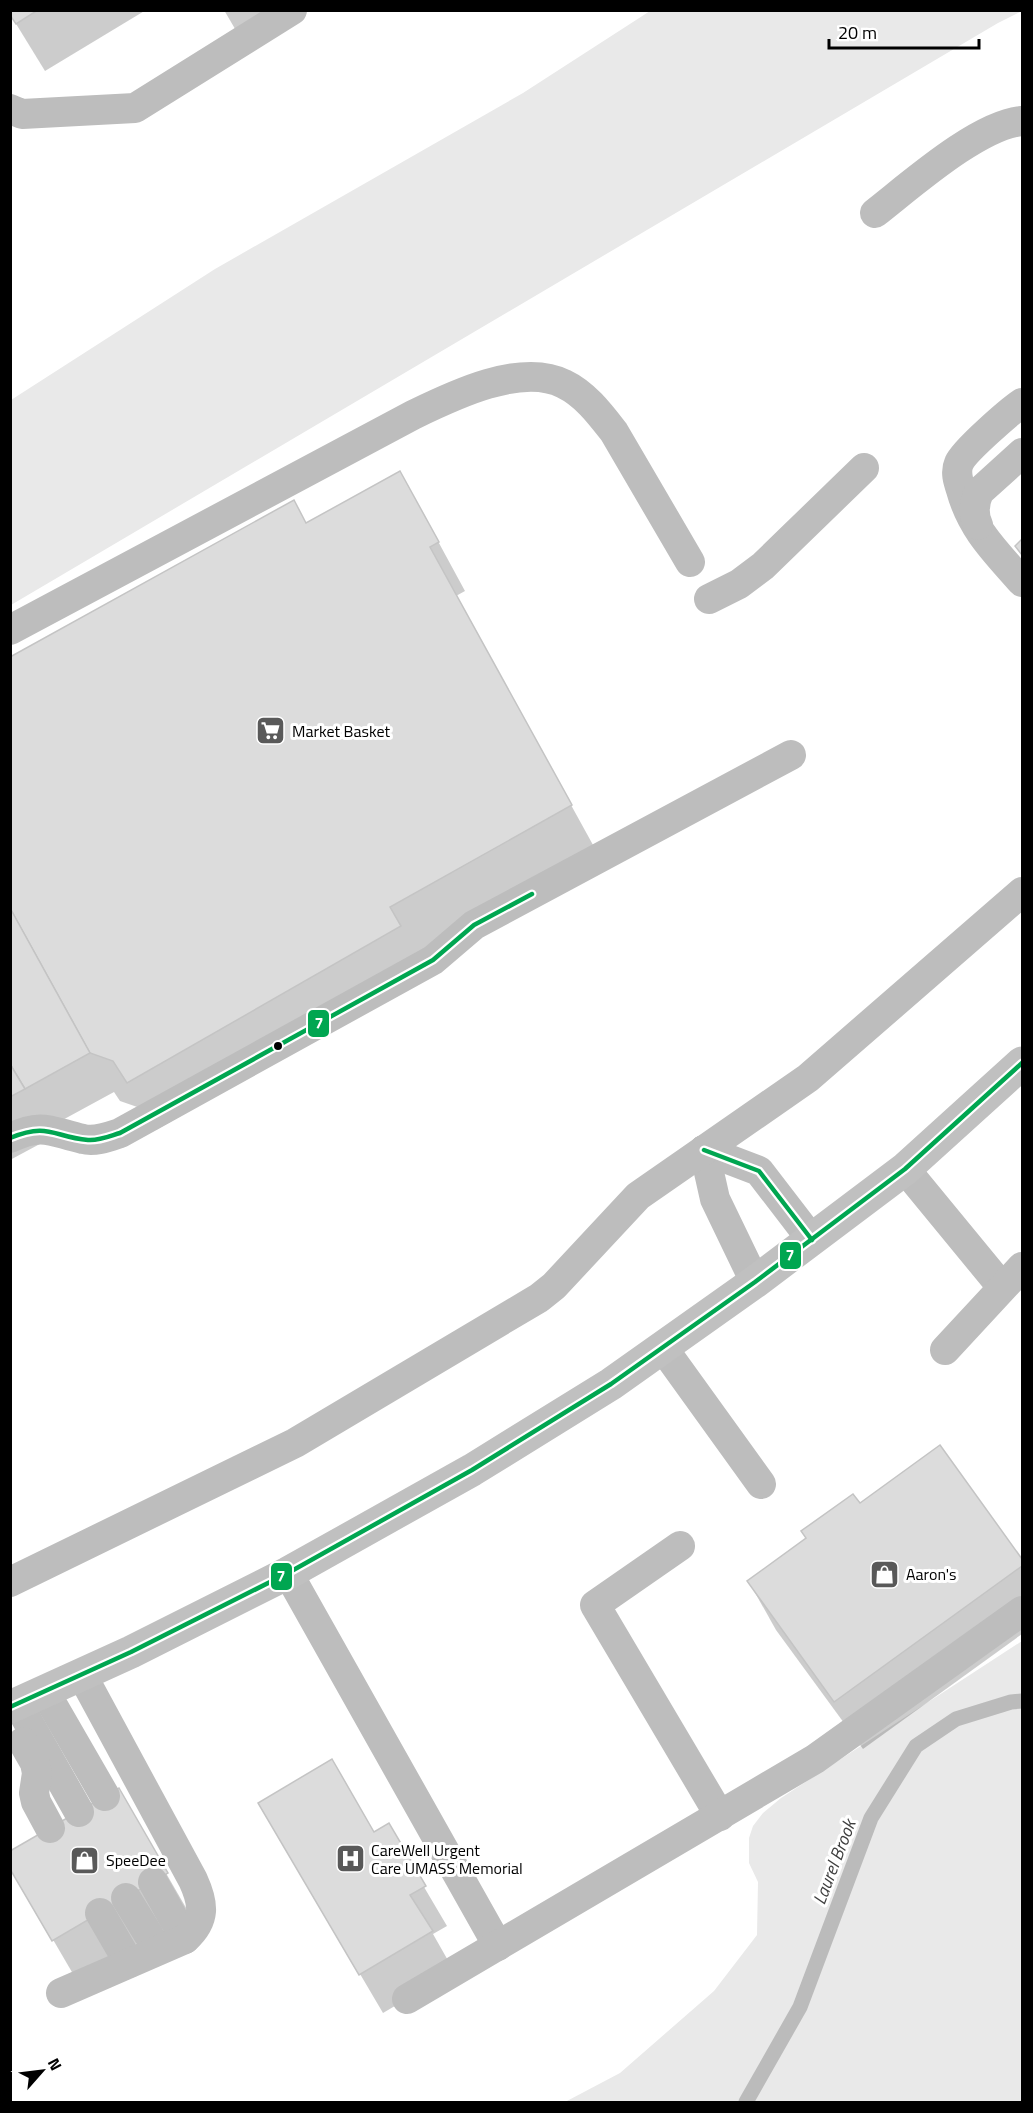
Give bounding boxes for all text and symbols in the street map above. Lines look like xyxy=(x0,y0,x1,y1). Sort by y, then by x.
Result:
scale bar xyxy=(829,12,979,50)
text: 20 m xyxy=(838,19,877,46)
supermarket icon: Market Basket xyxy=(255,715,287,747)
place label: Market Basket xyxy=(292,719,390,743)
line badge: 7 xyxy=(307,1009,330,1038)
text: 7 xyxy=(315,1011,323,1035)
unlabelled marker xyxy=(272,1040,284,1052)
line badge: 7 xyxy=(779,1241,802,1270)
text: 7 xyxy=(786,1243,794,1267)
shop icon: Aaron's xyxy=(869,1558,901,1590)
line badge: 7 xyxy=(270,1562,293,1591)
place label: Aaron's xyxy=(906,1562,956,1586)
text: 7 xyxy=(277,1564,285,1588)
water label: Laurel Brook xyxy=(805,1814,863,1908)
place label: CareWell Urgent Care UMASS Memorial xyxy=(371,1838,523,1880)
hospital icon: CareWell Urgent Care UMASS Memorial xyxy=(334,1843,366,1875)
shop icon: SpeeDee xyxy=(69,1844,101,1876)
place label: SpeeDee xyxy=(106,1848,166,1872)
north arrow xyxy=(12,2041,72,2101)
text: N xyxy=(42,2053,68,2074)

